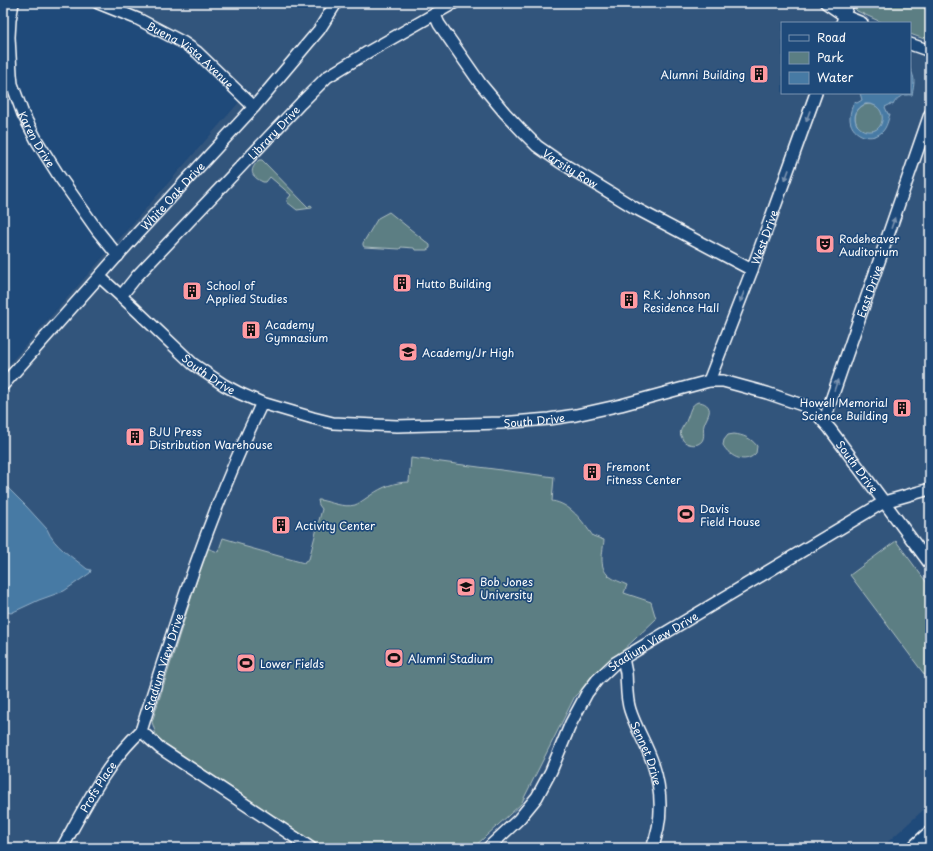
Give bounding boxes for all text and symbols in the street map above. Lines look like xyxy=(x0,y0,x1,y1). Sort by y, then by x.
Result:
street label: Buena Vista Avenue xyxy=(144,17,239,92)
legend xyxy=(781,22,911,94)
text: Road xyxy=(817,28,846,46)
text: Park xyxy=(817,48,844,66)
building icon: Alumni Building xyxy=(748,63,770,85)
place label: Alumni Building xyxy=(660,66,745,83)
text: Water xyxy=(817,68,854,86)
street label: Library Drive xyxy=(244,101,303,163)
street label: Karen Drive xyxy=(14,108,60,170)
one-way arrow xyxy=(805,110,811,122)
street label: Varsity Row xyxy=(540,144,602,192)
street label: White Oak Drive xyxy=(136,158,208,234)
one-way arrow xyxy=(783,169,789,181)
street label: West Drive xyxy=(746,207,782,267)
one-way arrow xyxy=(890,216,896,228)
place label: Rodeheaver Auditorium xyxy=(839,230,899,260)
theatre icon: Rodeheaver Auditorium xyxy=(814,233,836,255)
street label: East Drive xyxy=(852,262,886,320)
building icon: Hutto Building xyxy=(391,272,413,294)
place label: Hutto Building xyxy=(416,275,491,292)
place label: School of Applied Studies xyxy=(206,277,287,307)
building icon: School of Applied Studies xyxy=(181,280,203,302)
place label: R.K. Johnson Residence Hall xyxy=(643,286,719,316)
building icon: R.K. Johnson Residence Hall xyxy=(618,289,640,311)
one-way arrow xyxy=(738,291,744,303)
place label: Academy Gymnasium xyxy=(265,316,328,346)
building icon: Academy Gymnasium xyxy=(240,319,262,341)
school or university icon: Academy/Jr High xyxy=(397,341,419,363)
place label: Academy/Jr High xyxy=(422,344,514,361)
street label: South Drive xyxy=(178,350,239,398)
one-way arrow xyxy=(834,379,840,391)
place label: Howell Memorial Science Building xyxy=(800,394,888,424)
building icon: Howell Memorial Science Building xyxy=(891,397,913,419)
street label: South Drive xyxy=(503,408,566,431)
place label: BJU Press Distribution Warehouse xyxy=(149,423,273,453)
building icon: BJU Press Distribution Warehouse xyxy=(124,426,146,448)
street label: South Drive xyxy=(833,437,883,496)
place label: Fremont Fitness Center xyxy=(606,458,682,488)
building icon: Fremont Fitness Center xyxy=(581,461,603,483)
place label: Davis Field House xyxy=(700,500,760,530)
sports icon: Davis Field House xyxy=(675,503,697,525)
building icon: Activity Center xyxy=(270,514,292,536)
place label: Activity Center xyxy=(295,517,376,534)
place label: Bob Jones University xyxy=(480,573,533,603)
school or university icon: Bob Jones University xyxy=(455,576,477,598)
street label: Stadium View Drive xyxy=(603,607,701,675)
street label: Stadium View Drive xyxy=(139,611,187,714)
sports icon: Alumni Stadium xyxy=(383,647,405,669)
place label: Alumni Stadium xyxy=(408,650,493,667)
sports icon: Lower Fields xyxy=(235,652,257,674)
place label: Lower Fields xyxy=(260,655,324,672)
street label: Sennet Drive xyxy=(626,718,667,787)
street label: Profs Place xyxy=(75,757,120,815)

